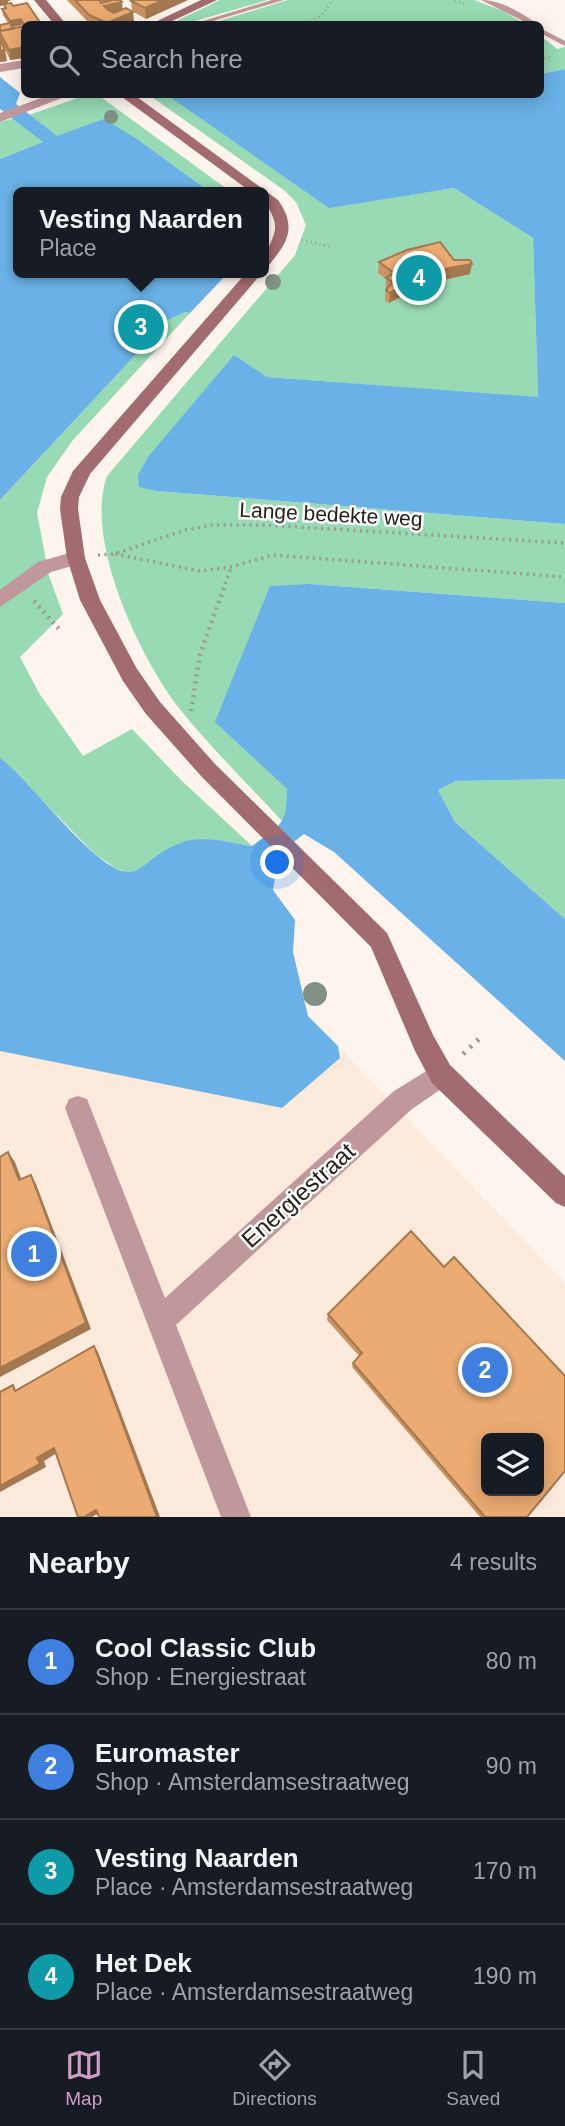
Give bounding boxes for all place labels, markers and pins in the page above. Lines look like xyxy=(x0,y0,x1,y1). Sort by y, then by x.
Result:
pin: 4 xyxy=(396,252,442,304)
pin: 3 xyxy=(118,301,164,353)
pin: 1 xyxy=(11,1228,57,1280)
pin: 2 xyxy=(462,1344,508,1396)

